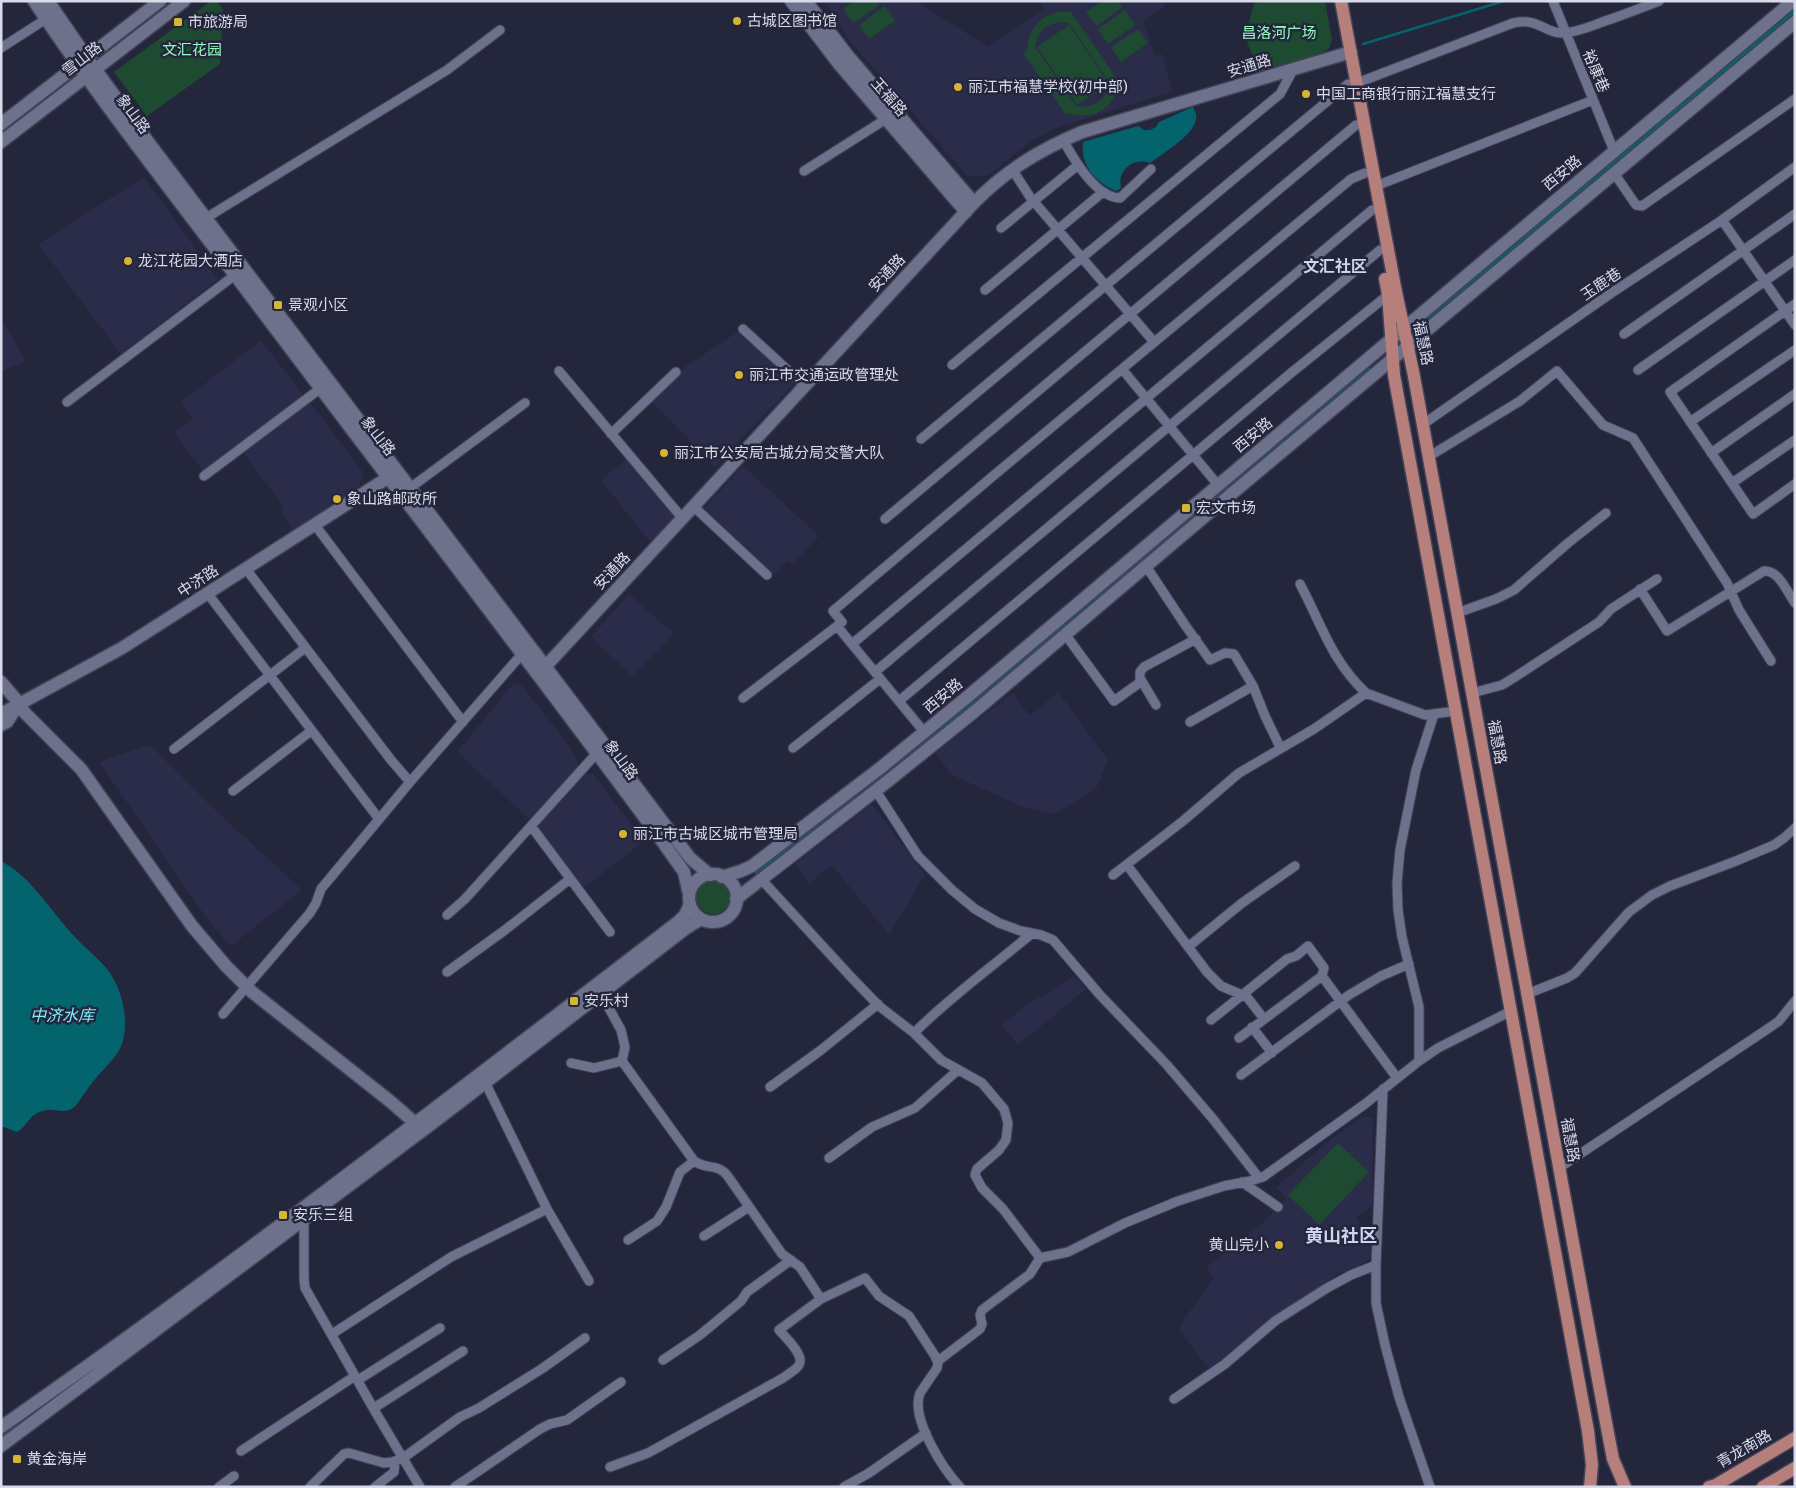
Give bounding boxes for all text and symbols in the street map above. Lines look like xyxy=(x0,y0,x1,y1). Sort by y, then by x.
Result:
place label: 古城区图书馆 xyxy=(747,12,837,30)
place label: 市旅游局 xyxy=(188,13,248,31)
marker: 古城区图书馆 xyxy=(731,15,743,27)
marker: 市旅游局 xyxy=(172,16,184,28)
park label: 昌洛河广场 xyxy=(1241,24,1317,42)
street label: 雪山路 xyxy=(59,38,105,80)
park label: 文汇花园 xyxy=(162,41,222,59)
street label: 裕康巷 xyxy=(1579,47,1613,95)
street label: 安通路 xyxy=(1225,51,1273,81)
street label: 玉福路 xyxy=(867,74,911,120)
place label: 丽江市福慧学校(初中部) xyxy=(968,78,1128,96)
marker: 丽江市福慧学校(初中部) xyxy=(952,81,964,93)
place label: 中国工商银行丽江福慧支行 xyxy=(1316,85,1496,103)
marker: 中国工商银行丽江福慧支行 xyxy=(1300,88,1312,100)
street label: 象山路 xyxy=(112,91,154,137)
street label: 西安路 xyxy=(1539,152,1585,194)
street label: 安通路 xyxy=(865,250,909,296)
place label: 龙江花园大酒店 xyxy=(138,252,243,270)
marker: 龙江花园大酒店 xyxy=(122,255,134,267)
district label: 文汇社区 xyxy=(1303,257,1367,276)
street label: 玉鹿巷 xyxy=(1577,264,1625,304)
place label: 景观小区 xyxy=(288,296,348,314)
marker: 景观小区 xyxy=(272,299,284,311)
street label: 福慧路 xyxy=(1410,319,1436,367)
place label: 丽江市交通运政管理处 xyxy=(749,366,899,384)
marker: 丽江市交通运政管理处 xyxy=(733,369,745,381)
street label: 象山路 xyxy=(357,413,399,459)
street label: 西安路 xyxy=(1230,414,1276,456)
place label: 丽江市公安局古城分局交警大队 xyxy=(674,444,884,462)
marker: 丽江市公安局古城分局交警大队 xyxy=(658,447,670,459)
place label: 象山路邮政所 xyxy=(347,490,437,508)
marker: 象山路邮政所 xyxy=(331,493,343,505)
place label: 宏文市场 xyxy=(1196,499,1256,517)
marker: 宏文市场 xyxy=(1180,502,1192,514)
street label: 安通路 xyxy=(590,548,634,594)
street label: 中济路 xyxy=(174,561,222,601)
street label: 西安路 xyxy=(920,675,966,717)
street label: 福慧路 xyxy=(1484,718,1510,766)
street label: 象山路 xyxy=(600,737,642,783)
place label: 丽江市古城区城市管理局 xyxy=(633,825,798,843)
marker: 丽江市古城区城市管理局 xyxy=(617,828,629,840)
place label: 安乐村 xyxy=(584,992,629,1010)
marker: 安乐村 xyxy=(568,995,580,1007)
water label: 中济水库 xyxy=(30,1006,97,1025)
street label: 福慧路 xyxy=(1557,1116,1583,1164)
place label: 安乐三组 xyxy=(293,1206,353,1224)
marker: 安乐三组 xyxy=(277,1209,289,1221)
district label: 黄山社区 xyxy=(1305,1225,1377,1247)
place label: 黄山完小 xyxy=(1209,1236,1269,1254)
marker: 黄山完小 xyxy=(1273,1239,1285,1251)
street label: 青龙南路 xyxy=(1714,1426,1774,1472)
place label: 黄金海岸 xyxy=(27,1450,87,1468)
marker: 黄金海岸 xyxy=(11,1453,23,1465)

